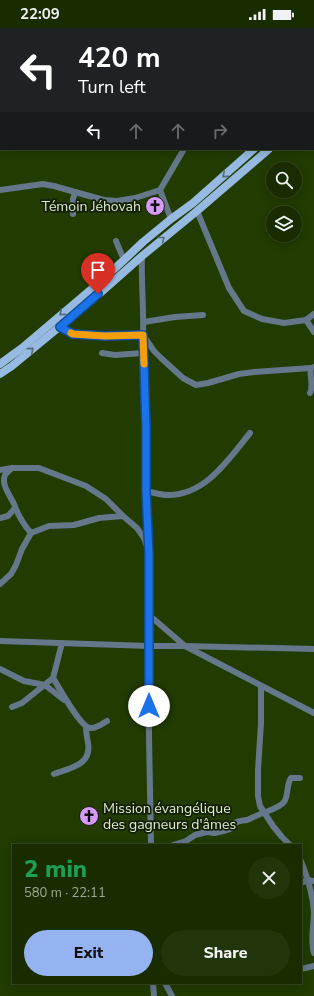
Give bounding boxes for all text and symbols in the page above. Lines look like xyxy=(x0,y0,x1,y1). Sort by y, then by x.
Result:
text: 22:09 xyxy=(20,4,60,24)
text: 420 m xyxy=(78,39,161,77)
icon: left xyxy=(12,44,64,96)
text: Turn left xyxy=(78,75,146,99)
icon: left xyxy=(83,120,105,142)
icon: ahead xyxy=(125,120,147,142)
icon: ahead xyxy=(167,120,189,142)
icon: right xyxy=(209,120,231,142)
map controls xyxy=(266,162,302,242)
button: search xyxy=(266,162,302,198)
one-way arrow xyxy=(222,171,230,178)
church icon: Témoin Jéhovah xyxy=(144,195,166,217)
place label: Témoin Jéhovah xyxy=(42,197,141,216)
button: layers xyxy=(266,206,302,242)
one-way arrow xyxy=(158,237,165,244)
pin xyxy=(81,253,115,294)
icon: arrive xyxy=(87,259,109,281)
one-way arrow xyxy=(59,309,66,316)
one-way arrow xyxy=(26,348,33,355)
position arrow xyxy=(128,685,170,727)
place label: Mission évangélique des gagneurs d'âmes xyxy=(103,799,236,834)
church icon: Mission évangélique des gagneurs d'âmes xyxy=(78,805,100,827)
text: 2 min xyxy=(24,853,87,885)
button: close xyxy=(248,857,290,899)
text: 580 m · 22:11 xyxy=(24,884,106,902)
button: Exit xyxy=(24,930,153,976)
button: Share xyxy=(161,930,290,976)

